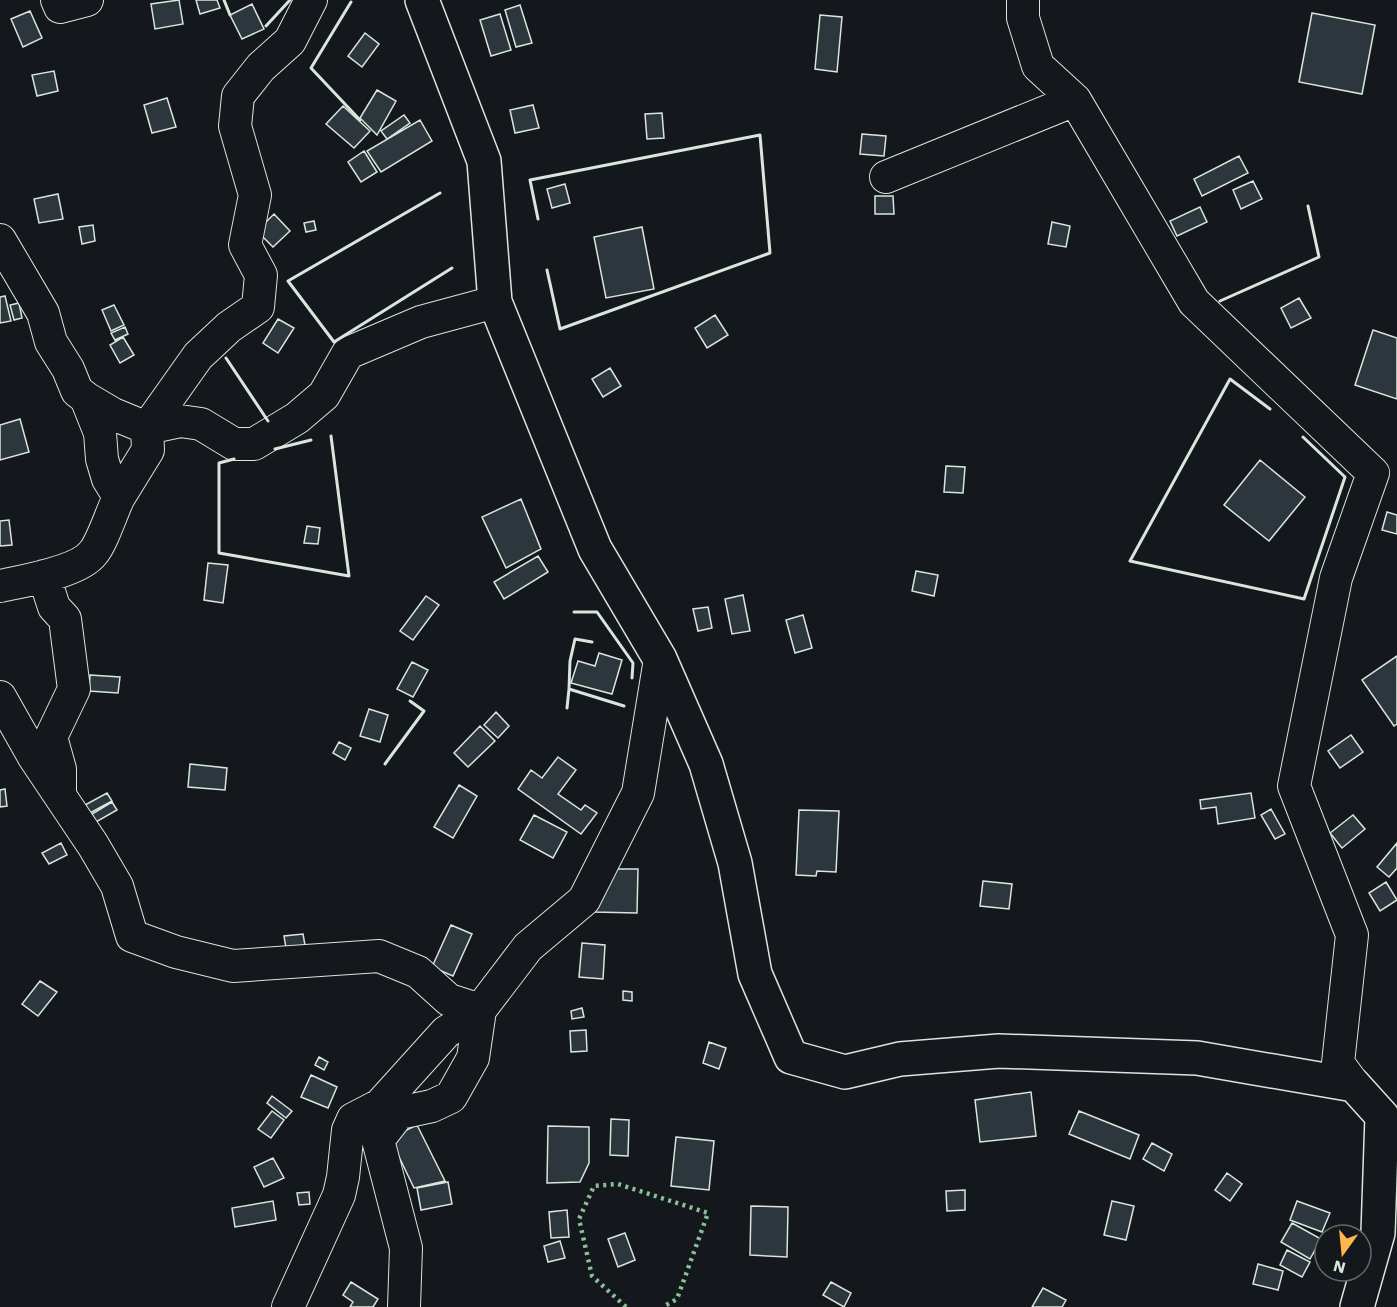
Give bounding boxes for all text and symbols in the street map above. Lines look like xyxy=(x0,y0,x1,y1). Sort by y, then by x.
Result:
north arrow xyxy=(1313,1223,1373,1283)
text: N xyxy=(1331,1256,1347,1278)

